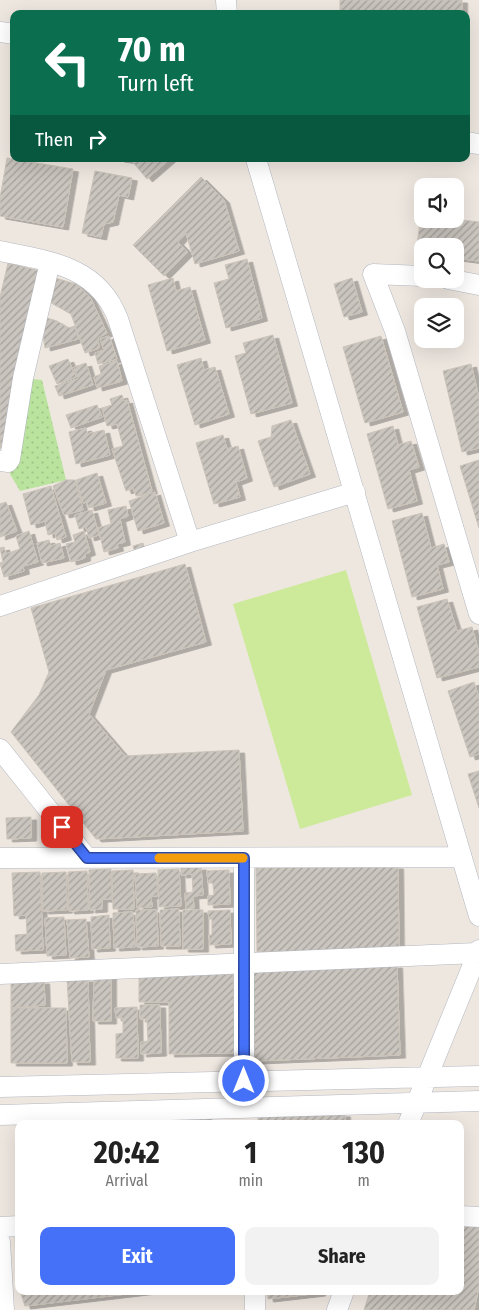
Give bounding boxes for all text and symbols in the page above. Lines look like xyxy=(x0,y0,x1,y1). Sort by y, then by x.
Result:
text: 70 m xyxy=(118,28,186,70)
icon: left xyxy=(35,30,100,95)
text: Turn left xyxy=(118,70,194,97)
icon: right xyxy=(83,125,111,153)
text: Then xyxy=(35,128,73,151)
map controls xyxy=(414,178,464,348)
button: sound xyxy=(414,178,464,228)
button: search xyxy=(414,238,464,288)
button: layers xyxy=(414,298,464,348)
pin xyxy=(41,806,83,848)
icon: arrive xyxy=(48,813,76,841)
position arrow xyxy=(217,1054,269,1106)
text: 20:42 xyxy=(94,1135,160,1171)
text: 1 xyxy=(244,1135,257,1171)
text: 130 xyxy=(342,1135,385,1171)
text: Arrival xyxy=(106,1171,148,1190)
text: min xyxy=(238,1171,263,1190)
text: m xyxy=(357,1171,370,1190)
button: Exit xyxy=(40,1227,235,1285)
button: Share xyxy=(245,1227,439,1285)

